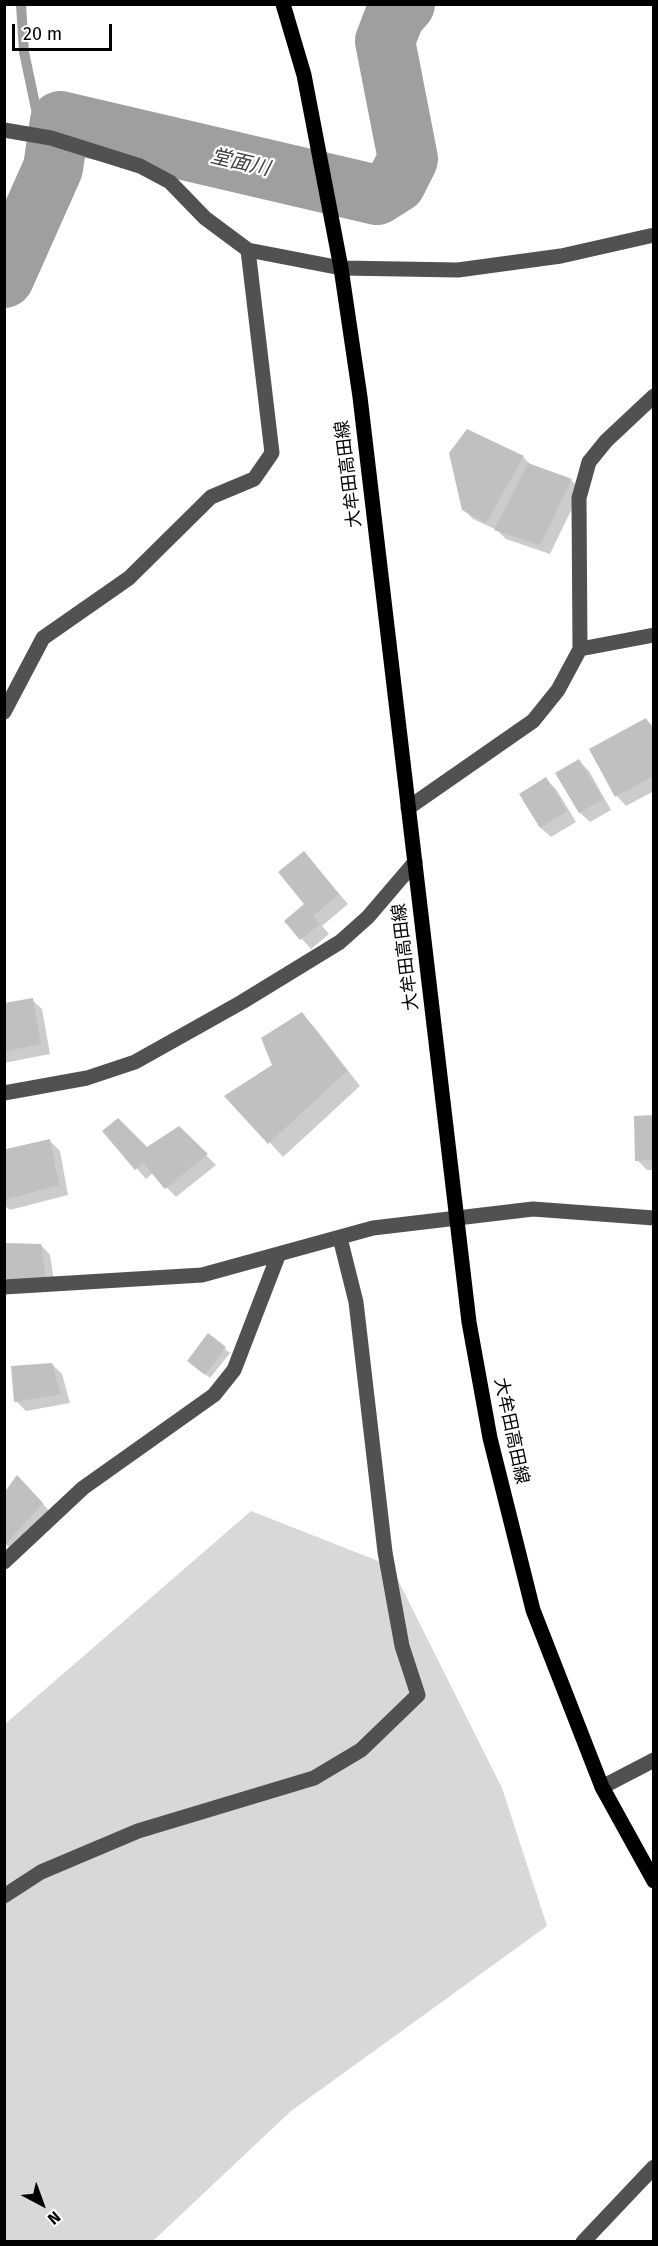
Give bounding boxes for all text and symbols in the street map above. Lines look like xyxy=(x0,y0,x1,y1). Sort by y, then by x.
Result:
scale bar xyxy=(15,12,116,50)
text: 20 m xyxy=(23,23,62,45)
water label: 堂面川 xyxy=(208,145,272,181)
street label: 大牟田高田線 xyxy=(332,419,366,529)
street label: 大牟田高田線 xyxy=(389,902,423,1012)
street label: 大牟田高田線 xyxy=(489,1376,533,1486)
north arrow xyxy=(12,2174,72,2234)
text: N xyxy=(44,2207,64,2229)

